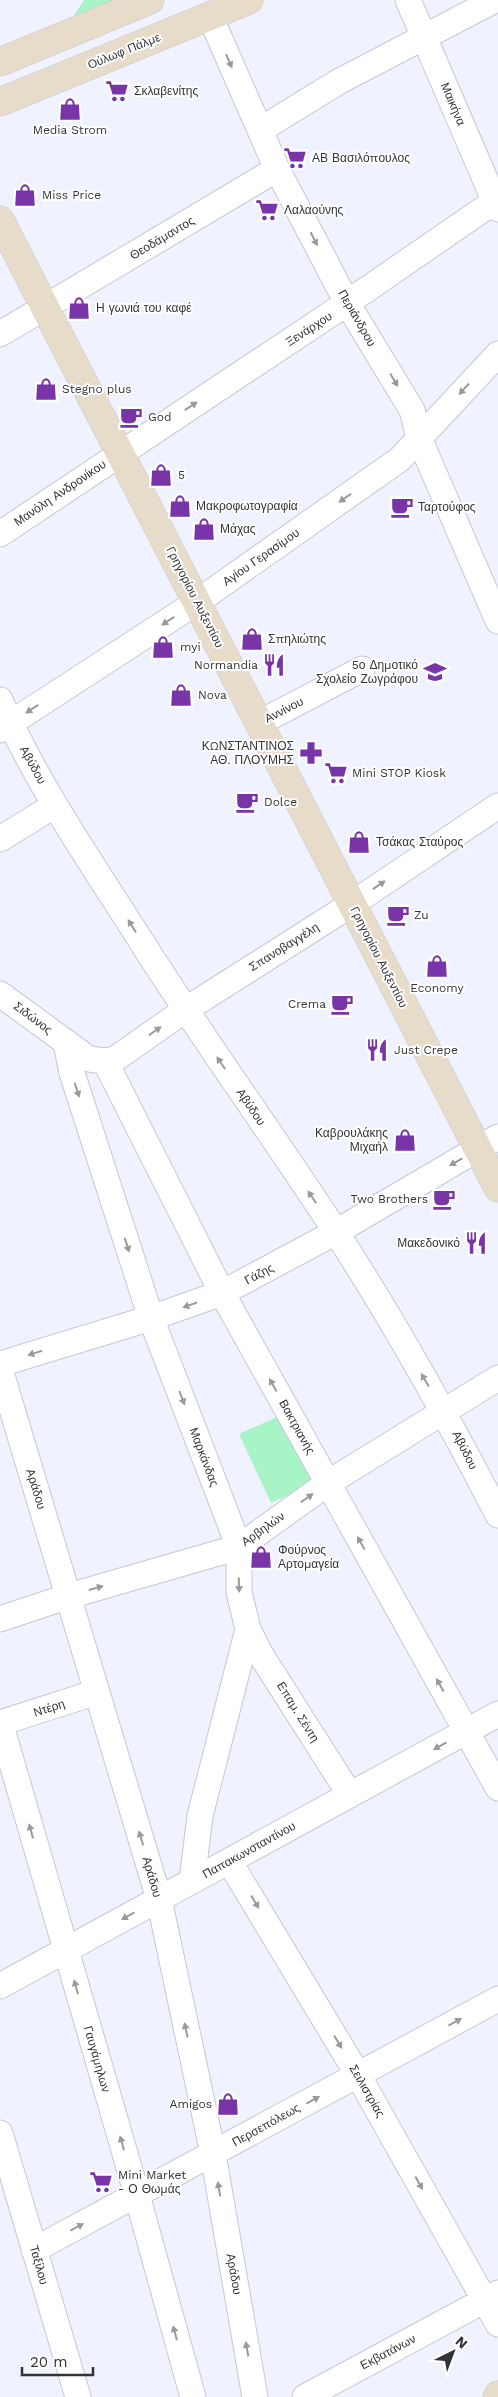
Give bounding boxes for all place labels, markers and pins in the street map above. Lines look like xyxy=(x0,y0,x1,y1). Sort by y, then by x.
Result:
supermarket icon: Σκλαβενίτης xyxy=(104,78,130,104)
place label: Σκλαβενίτης xyxy=(134,84,199,98)
shop icon: Media Strom xyxy=(57,96,83,122)
place label: Media Strom xyxy=(33,123,107,137)
supermarket icon: ΑΒ Βασιλόπουλος xyxy=(282,145,308,171)
place label: ΑΒ Βασιλόπουλος xyxy=(312,151,410,165)
shop icon: Miss Price xyxy=(12,182,38,208)
place label: Miss Price xyxy=(42,188,101,202)
supermarket icon: Λαλαούνης xyxy=(254,197,280,223)
place label: Λαλαούνης xyxy=(284,203,344,217)
shop icon: Η γωνιά του καφέ xyxy=(66,295,92,321)
place label: Η γωνιά του καφέ xyxy=(96,301,192,315)
shop icon: Stegno plus xyxy=(33,376,59,402)
place label: Stegno plus xyxy=(62,382,132,396)
cafe icon: God xyxy=(118,404,144,430)
place label: God xyxy=(148,410,171,424)
shop icon: 5 xyxy=(148,462,174,488)
place label: 5 xyxy=(178,468,185,482)
shop icon: Μακροφωτογραφία xyxy=(167,493,193,519)
cafe icon: Ταρτούφος xyxy=(389,494,415,520)
place label: Μακροφωτογραφία xyxy=(196,499,298,513)
place label: Ταρτούφος xyxy=(418,500,476,514)
shop icon: Μάχας xyxy=(191,516,217,542)
place label: Μάχας xyxy=(220,522,256,536)
shop icon: Σπηλιώτης xyxy=(239,626,265,652)
place label: Σπηλιώτης xyxy=(268,632,326,646)
shop icon: myi xyxy=(150,634,176,660)
place label: myi xyxy=(180,640,201,654)
restaurant icon: Normandia xyxy=(261,652,287,678)
place label: Normandia xyxy=(194,658,258,672)
place label: 5ο Δημοτικό Σχολείο Ζωγράφου xyxy=(316,658,418,686)
school or university icon: 5ο Δημοτικό Σχολείο Ζωγράφου xyxy=(422,659,448,685)
shop icon: Nova xyxy=(168,682,194,708)
place label: Nova xyxy=(198,688,227,702)
place label: ΚΩΝΣΤΑΝΤΙΝΟΣ ΑΘ. ΠΛΟΥΜΗΣ xyxy=(202,739,294,767)
pharmacy icon: ΚΩΝΣΤΑΝΤΙΝΟΣ ΑΘ. ΠΛΟΥΜΗΣ xyxy=(298,740,324,766)
supermarket icon: Mini STOP Kiosk xyxy=(323,760,349,786)
place label: Mini STOP Kiosk xyxy=(352,766,446,780)
cafe icon: Dolce xyxy=(234,789,260,815)
place label: Dolce xyxy=(264,795,297,809)
shop icon: Τσάκας Σταύρος xyxy=(346,829,372,855)
place label: Τσάκας Σταύρος xyxy=(376,835,463,849)
cafe icon: Zu xyxy=(385,902,411,928)
place label: Zu xyxy=(414,908,429,922)
shop icon: Economy xyxy=(424,953,450,979)
place label: Economy xyxy=(410,981,465,995)
cafe icon: Crema xyxy=(329,991,355,1017)
place label: Crema xyxy=(288,997,326,1011)
restaurant icon: Just Crepe xyxy=(364,1037,390,1063)
place label: Just Crepe xyxy=(394,1043,458,1057)
place label: Καβρουλάκης Μιχαήλ xyxy=(315,1126,388,1154)
shop icon: Καβρουλάκης Μιχαήλ xyxy=(392,1127,418,1153)
cafe icon: Two Brothers xyxy=(431,1186,457,1212)
place label: Two Brothers xyxy=(350,1192,428,1206)
restaurant icon: Μακεδονικό xyxy=(463,1230,489,1256)
place label: Μακεδονικό xyxy=(397,1236,460,1250)
place label: Φούρνος Αρτομαγεία xyxy=(278,1543,339,1571)
shop icon: Φούρνος Αρτομαγεία xyxy=(248,1544,274,1570)
shop icon: Amigos xyxy=(215,2091,241,2117)
place label: Amigos xyxy=(170,2097,212,2111)
place label: Mini Market - Ο Θωμάς xyxy=(118,2168,186,2196)
supermarket icon: Mini Market - Ο Θωμάς xyxy=(88,2169,114,2195)

